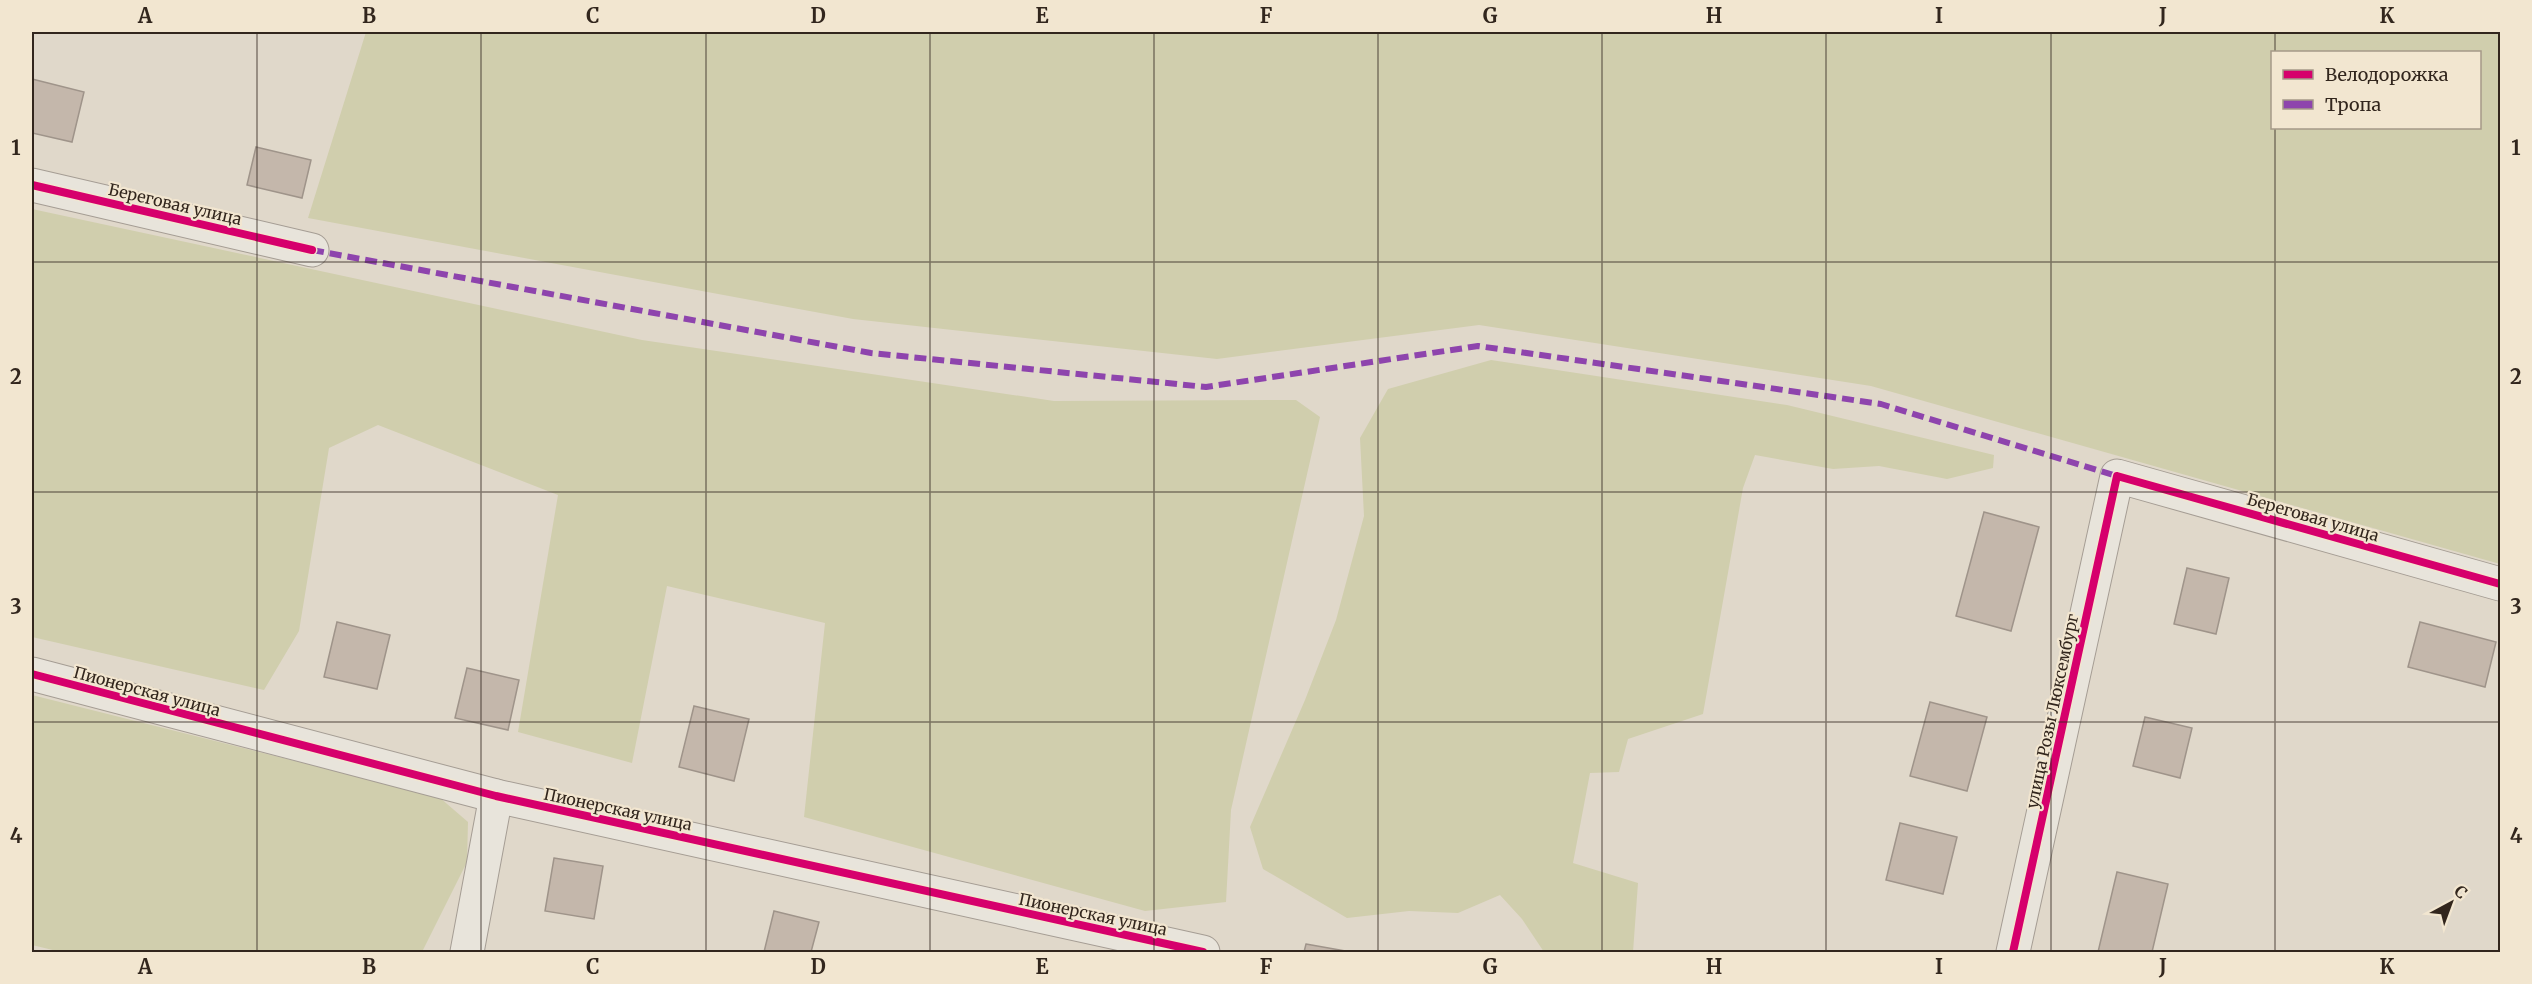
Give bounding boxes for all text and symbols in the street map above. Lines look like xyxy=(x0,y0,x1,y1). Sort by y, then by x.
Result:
text: A xyxy=(137,3,153,28)
text: B xyxy=(362,3,376,28)
text: C xyxy=(586,3,600,28)
text: D xyxy=(810,3,826,28)
text: E xyxy=(1035,3,1049,28)
text: F xyxy=(1260,3,1273,28)
text: G xyxy=(1483,3,1498,28)
text: H xyxy=(1706,3,1722,28)
text: I xyxy=(1935,3,1943,28)
text: J xyxy=(2158,3,2167,28)
text: K xyxy=(2380,3,2395,28)
legend xyxy=(2271,51,2481,129)
text: Велодорожка xyxy=(2325,63,2449,86)
text: Тропа xyxy=(2325,93,2381,116)
text: 1 xyxy=(11,135,21,160)
text: 1 xyxy=(2511,135,2521,160)
street label: Береговая улица xyxy=(106,179,244,229)
text: 2 xyxy=(10,364,22,389)
text: 2 xyxy=(2510,364,2522,389)
street label: Береговая улица xyxy=(2245,489,2382,546)
text: 3 xyxy=(10,594,22,619)
text: 3 xyxy=(2510,594,2522,619)
street label: улица Розы Люксембург xyxy=(2022,612,2082,810)
street label: Пионерская улица xyxy=(71,662,223,720)
street label: Пионерская улица xyxy=(542,783,694,835)
text: 4 xyxy=(10,823,23,848)
text: 4 xyxy=(2510,823,2523,848)
north arrow xyxy=(2421,873,2481,933)
text: С xyxy=(2450,881,2471,903)
street label: Пионерская улица xyxy=(1017,888,1169,940)
text: A xyxy=(137,954,153,979)
text: B xyxy=(362,954,376,979)
text: C xyxy=(586,954,600,979)
text: D xyxy=(810,954,826,979)
text: E xyxy=(1035,954,1049,979)
text: F xyxy=(1260,954,1273,979)
text: G xyxy=(1483,954,1498,979)
text: H xyxy=(1706,954,1722,979)
text: I xyxy=(1935,954,1943,979)
text: J xyxy=(2158,954,2167,979)
text: K xyxy=(2380,954,2395,979)

